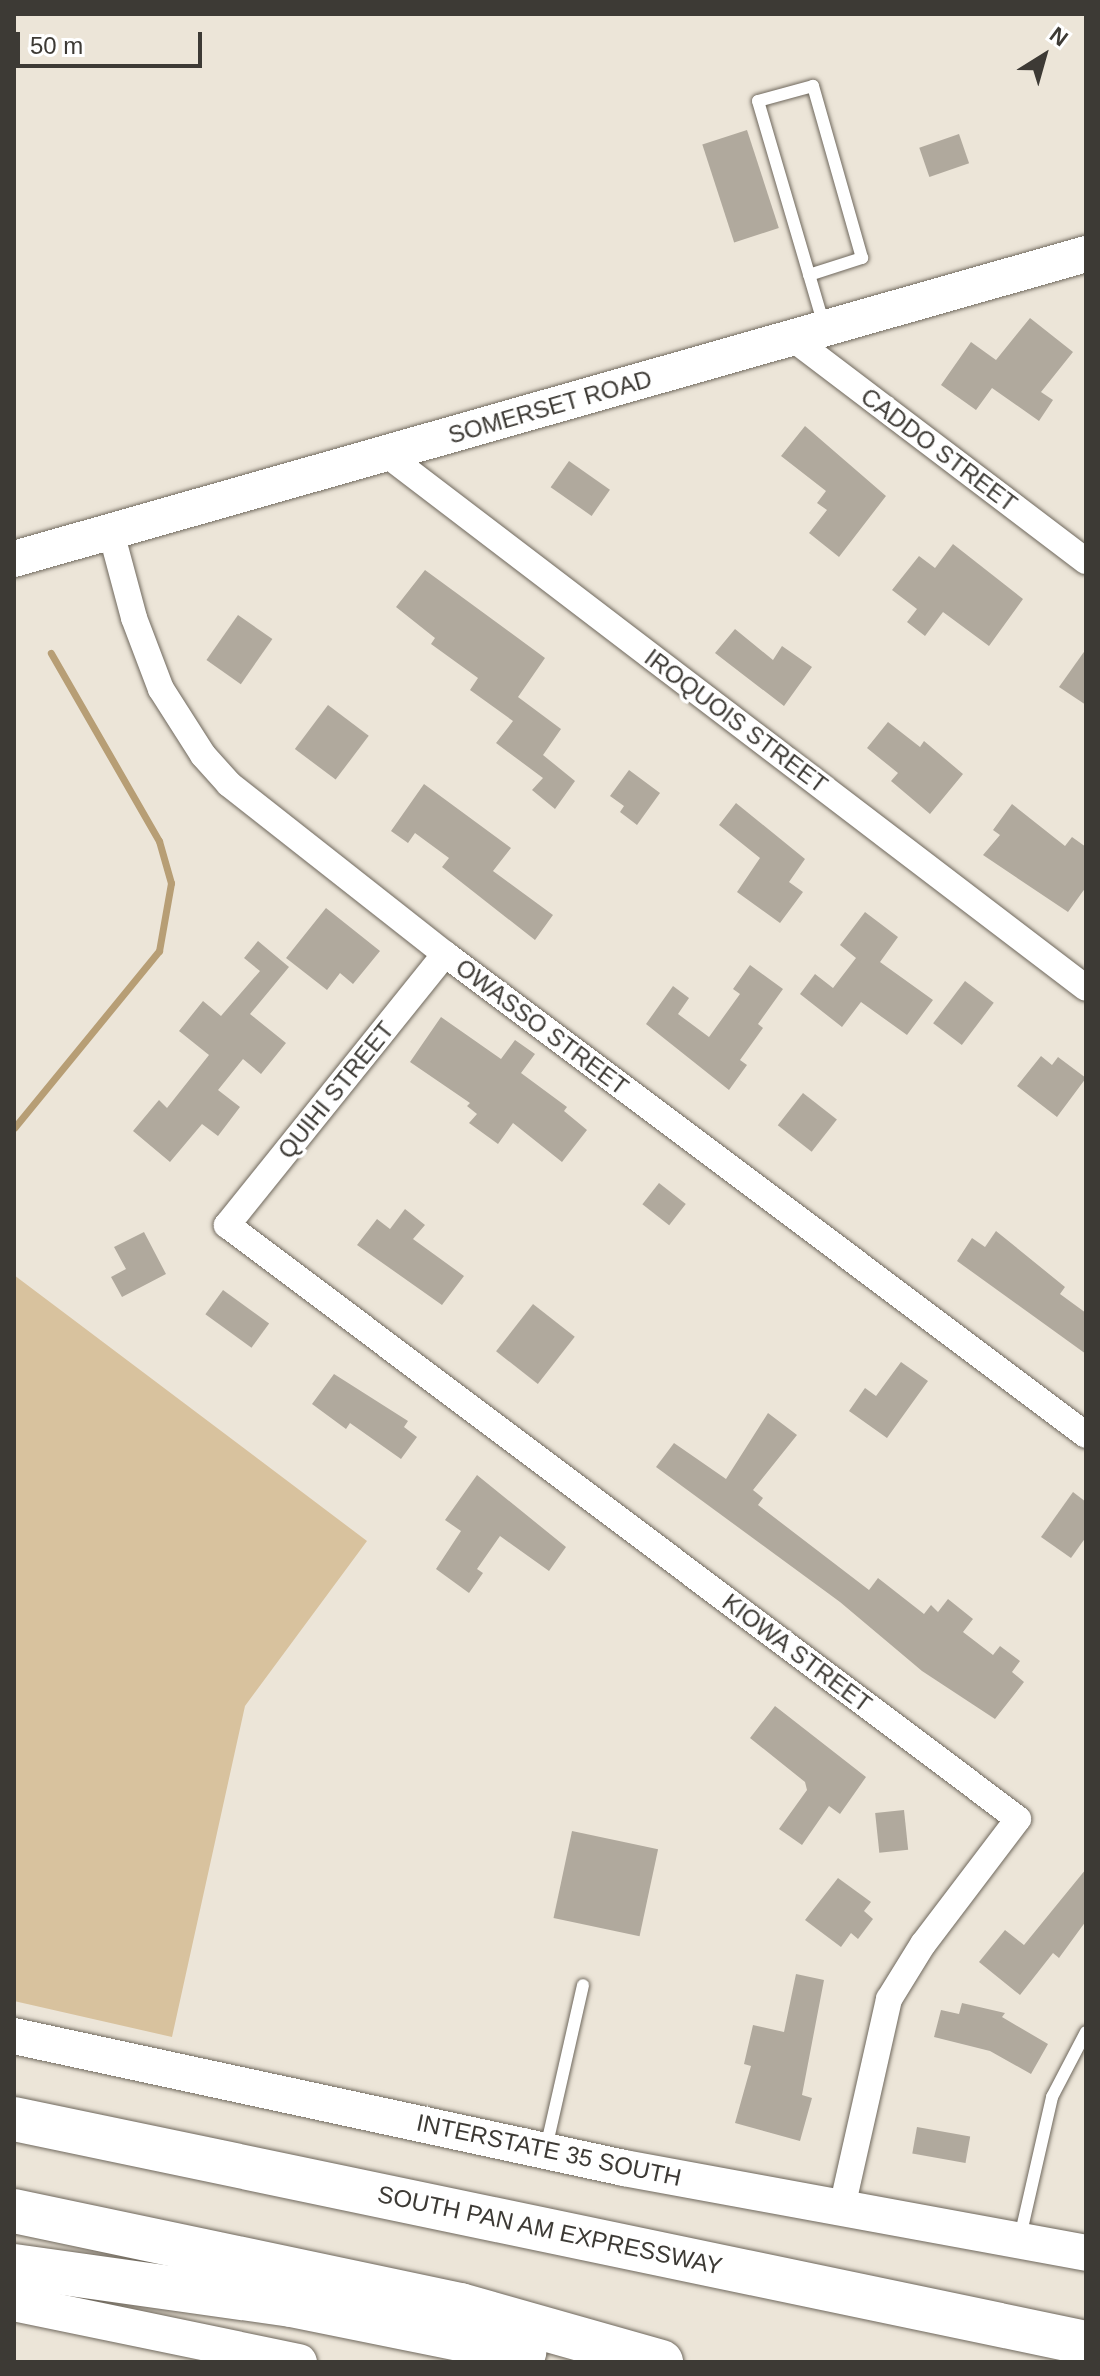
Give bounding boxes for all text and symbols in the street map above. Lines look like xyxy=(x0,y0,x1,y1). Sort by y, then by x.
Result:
scale bar xyxy=(20,16,206,66)
north arrow xyxy=(1004,16,1084,96)
text: N xyxy=(1045,22,1073,51)
text: 50 m xyxy=(30,32,83,59)
street label: SOMERSET ROAD xyxy=(445,364,655,450)
street label: CADDO STREET xyxy=(855,382,1023,518)
street label: IROQUOIS STREET xyxy=(639,643,833,799)
street label: OWASSO STREET xyxy=(450,953,634,1101)
street label: QUIHI STREET xyxy=(272,1016,400,1164)
street label: KIOWA STREET xyxy=(716,1587,878,1719)
street label: INTERSTATE 35 SOUTH xyxy=(414,2108,684,2192)
street label: SOUTH PAN AM EXPRESSWAY xyxy=(374,2179,726,2281)

